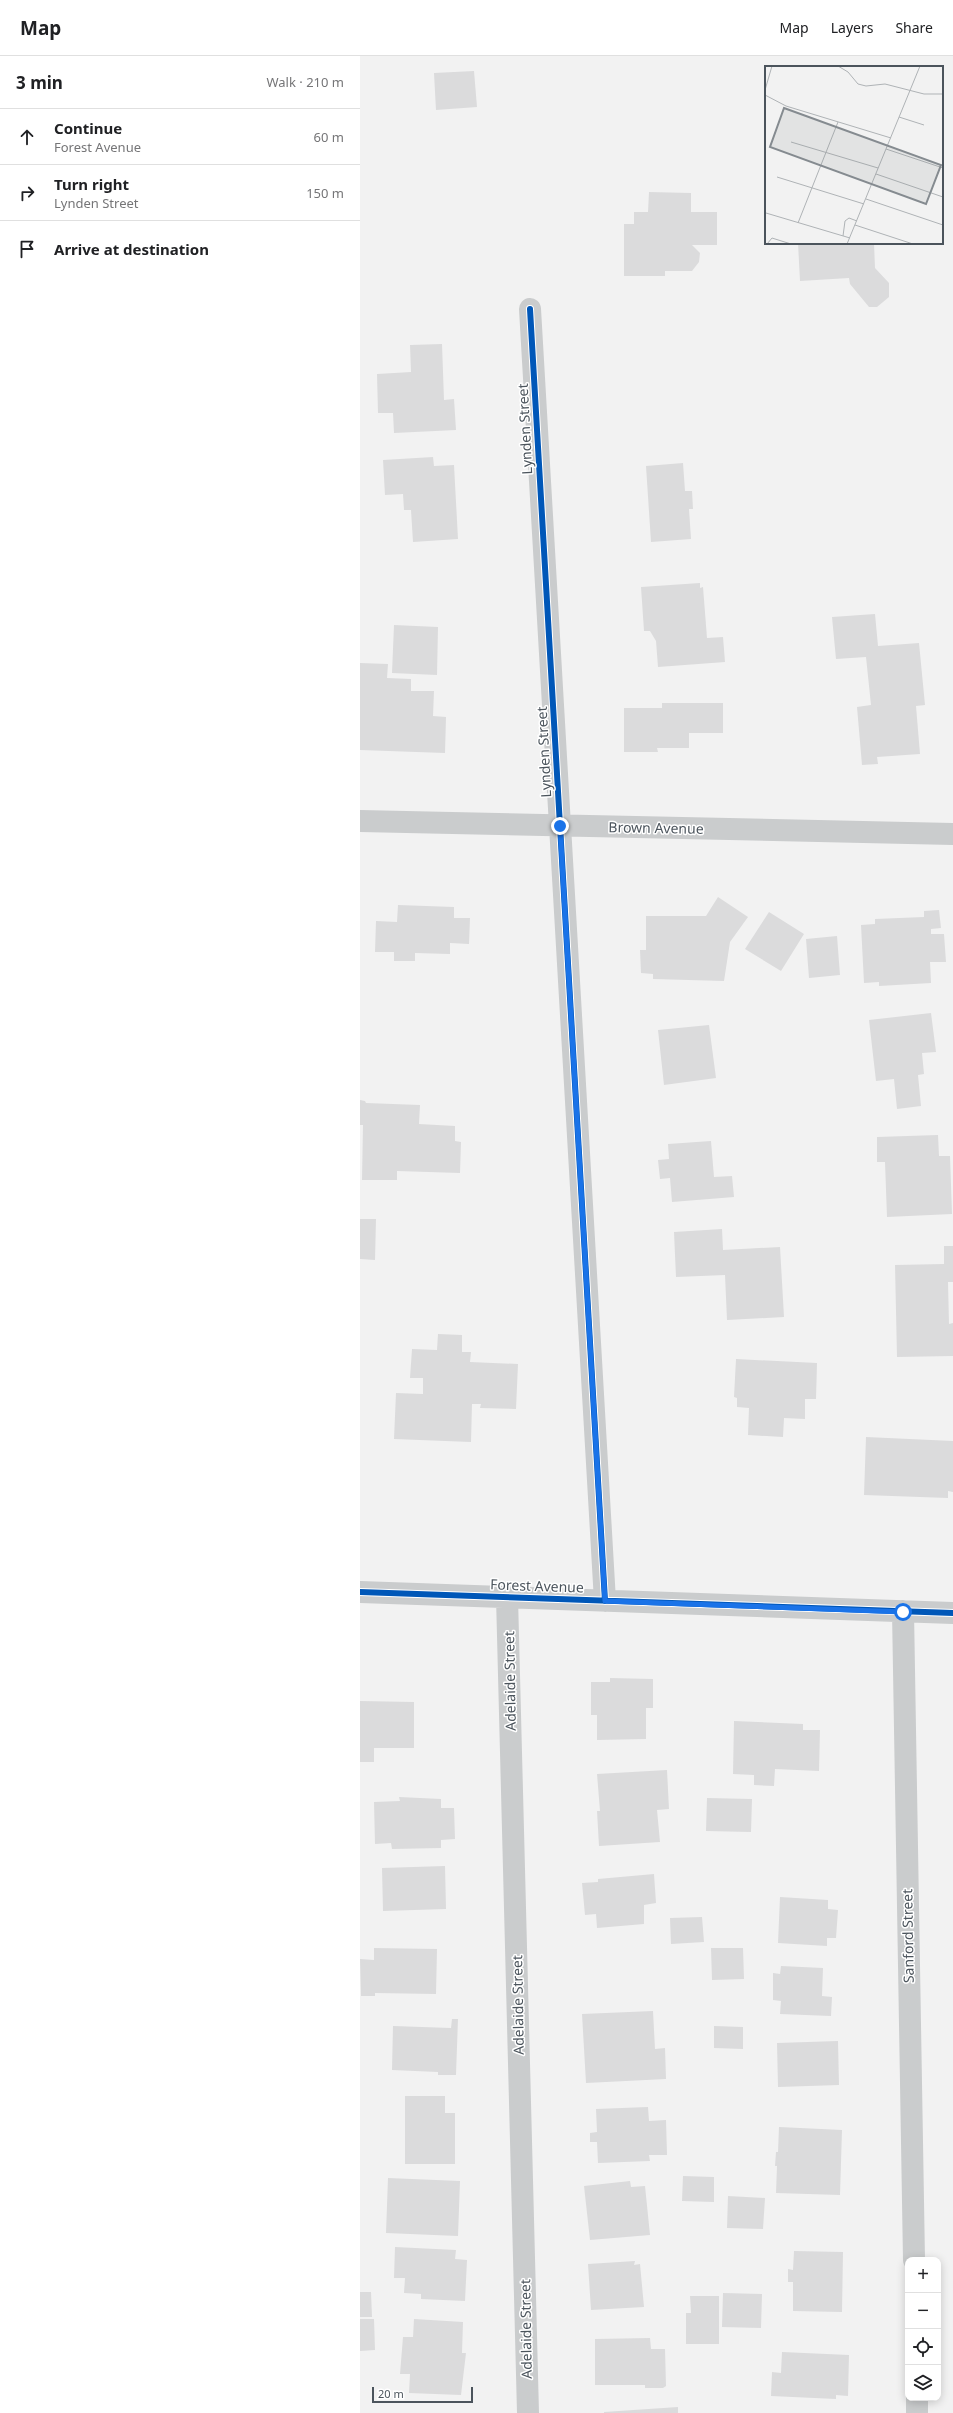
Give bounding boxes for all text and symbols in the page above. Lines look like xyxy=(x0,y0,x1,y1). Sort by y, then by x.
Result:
text: Map xyxy=(20,15,61,41)
text: Map xyxy=(780,18,809,37)
text: Layers xyxy=(831,18,873,37)
text: Share xyxy=(895,18,933,37)
inset map xyxy=(765,66,943,244)
text: 3 min xyxy=(16,71,63,94)
text: Walk · 210 m xyxy=(266,73,344,91)
text: Continue xyxy=(54,118,122,138)
icon: ahead xyxy=(16,126,38,148)
text: 60 m xyxy=(314,128,344,146)
text: Forest Avenue xyxy=(54,138,141,156)
text: Turn right xyxy=(54,174,129,194)
icon: right xyxy=(16,182,38,204)
text: 150 m xyxy=(306,184,344,202)
text: Lynden Street xyxy=(54,194,139,212)
icon: arrive xyxy=(16,238,38,260)
text: Arrive at destination xyxy=(54,239,209,259)
street label: Lynden Street xyxy=(513,383,536,475)
street label: Lynden Street xyxy=(532,706,555,798)
route end xyxy=(551,817,569,835)
street label: Brown Avenue xyxy=(608,817,704,838)
street label: Forest Avenue xyxy=(490,1574,584,1597)
route start xyxy=(894,1603,912,1621)
street label: Adelaide Street xyxy=(499,1631,520,1731)
street label: Sanford Street xyxy=(897,1889,918,1983)
street label: Adelaide Street xyxy=(507,1955,528,2055)
map controls xyxy=(905,2257,941,2401)
button: + xyxy=(905,2257,941,2293)
street label: Adelaide Street xyxy=(515,2279,536,2379)
button: − xyxy=(905,2293,941,2329)
button: locate xyxy=(905,2329,941,2365)
button: layers xyxy=(905,2365,941,2401)
scale bar xyxy=(372,2385,473,2404)
text: 20 m xyxy=(378,2386,404,2401)

